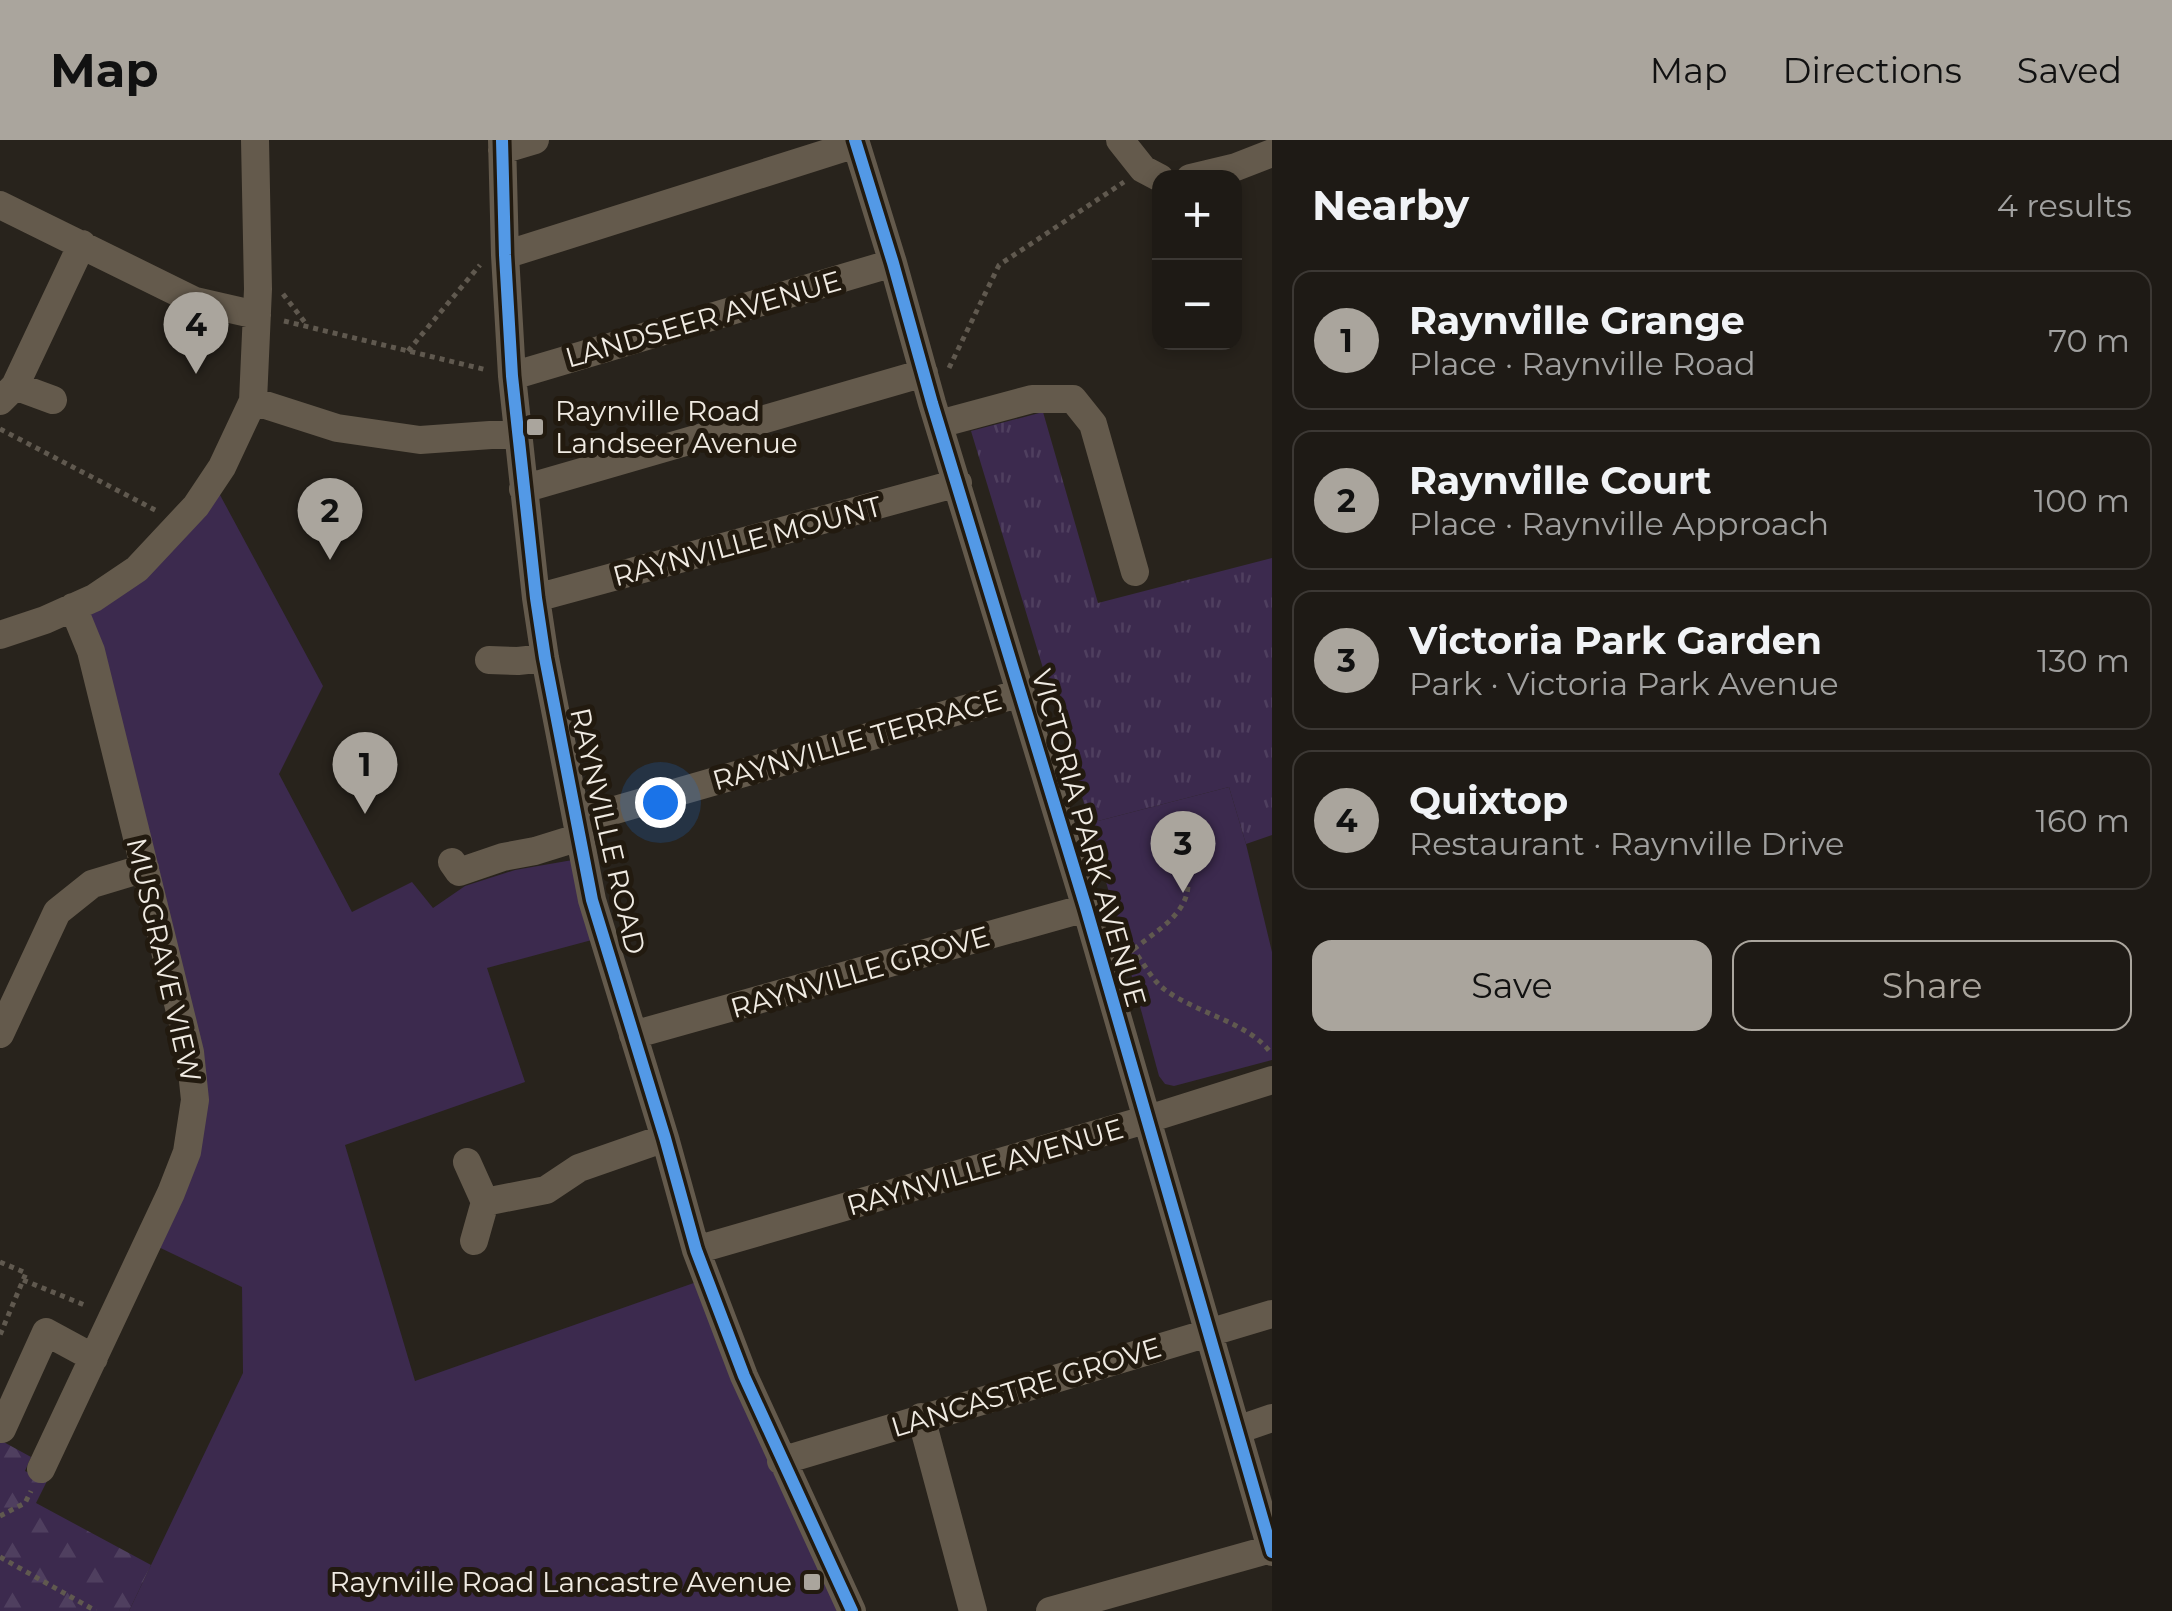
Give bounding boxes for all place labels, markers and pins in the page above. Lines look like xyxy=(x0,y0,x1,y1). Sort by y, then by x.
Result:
pin: 4 xyxy=(164,292,228,374)
place label: Raynville Road Landseer Avenue xyxy=(555,394,798,460)
marker: Raynville Road Landseer Avenue xyxy=(524,416,546,438)
pin: 2 xyxy=(298,478,362,560)
pin: 1 xyxy=(332,732,398,814)
pin: 3 xyxy=(1150,810,1216,893)
place label: Raynville Road Lancastre Avenue xyxy=(329,1565,792,1599)
marker: Raynville Road Lancastre Avenue xyxy=(801,1571,823,1593)

